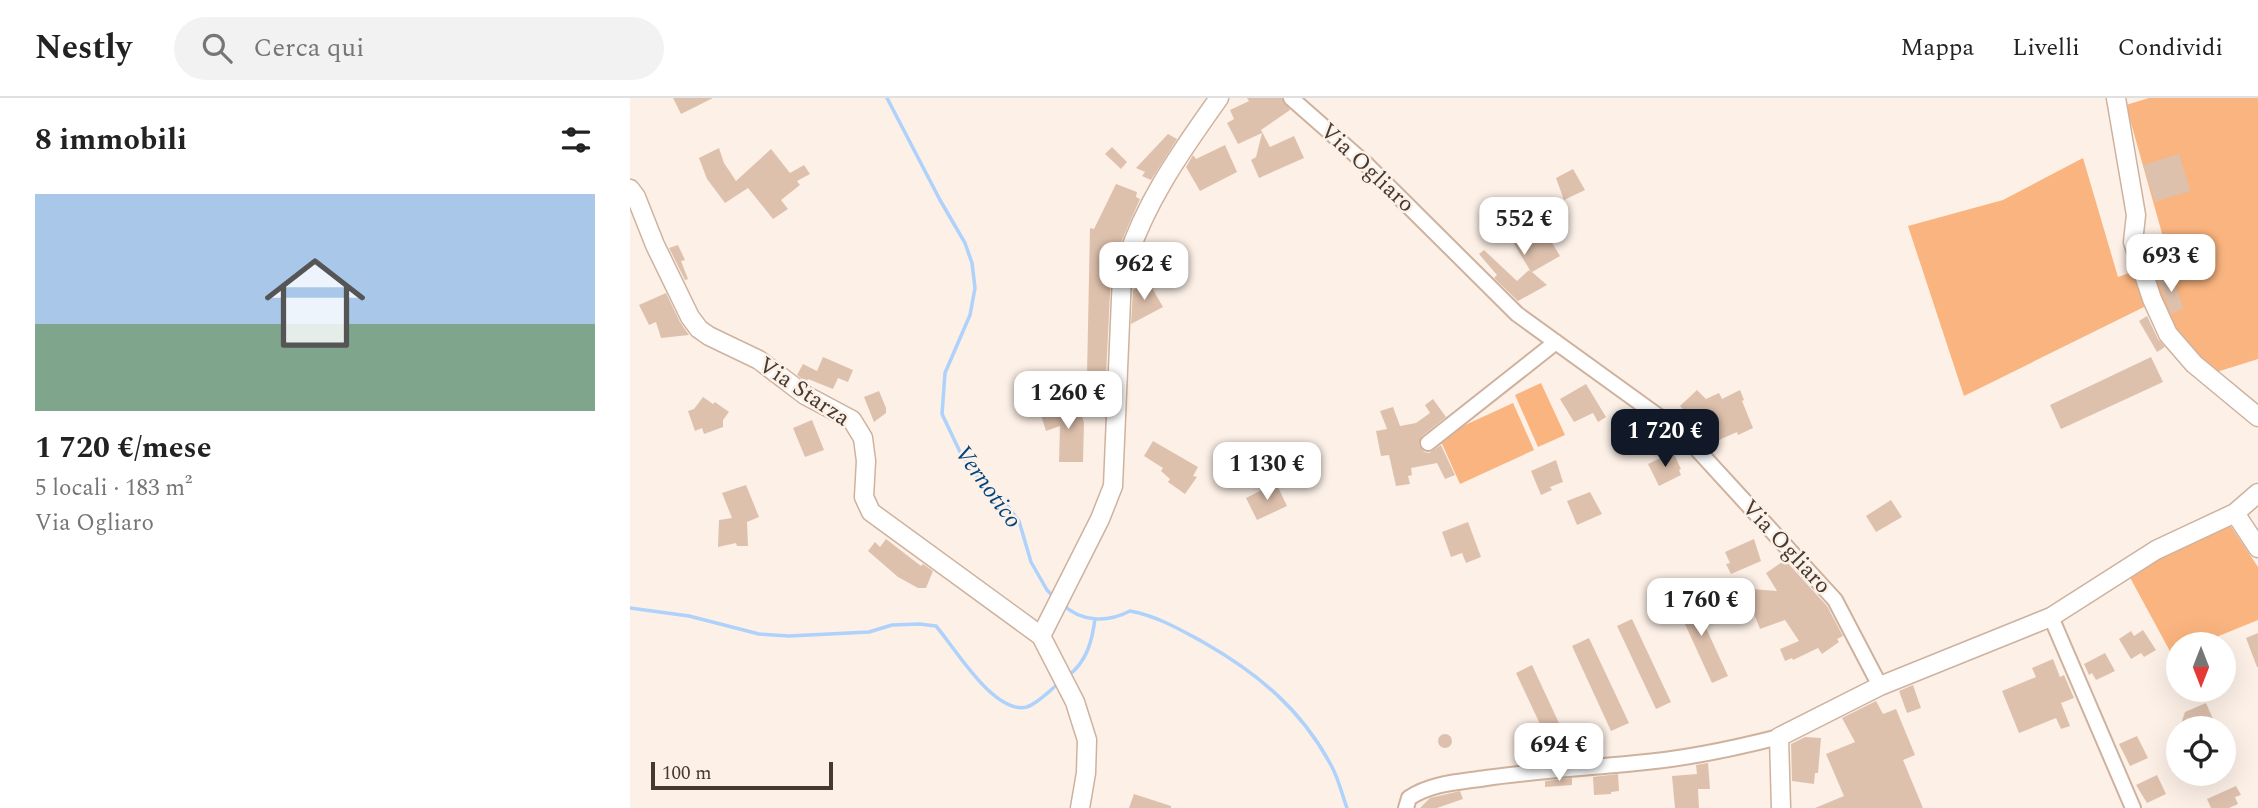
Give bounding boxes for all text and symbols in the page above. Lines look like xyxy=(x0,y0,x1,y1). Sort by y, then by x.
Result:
search box xyxy=(174,17,664,80)
text: Nestly xyxy=(35,23,132,73)
text: Cerca qui xyxy=(254,28,364,68)
icon: search xyxy=(198,29,236,67)
text: Mappa xyxy=(1900,30,1974,66)
text: Livelli xyxy=(2012,30,2080,66)
text: Condividi xyxy=(2118,30,2223,66)
street label: Via Ogliaro xyxy=(1312,115,1422,221)
text: 8 immobili xyxy=(35,117,187,163)
icon: filters xyxy=(557,121,595,159)
pin: 552 € xyxy=(1475,198,1573,257)
text: 552 € xyxy=(1495,202,1553,237)
pin: 693 € xyxy=(2122,234,2220,294)
text: 693 € xyxy=(2142,239,2200,274)
icon: home xyxy=(252,240,378,366)
pin: 962 € xyxy=(1095,242,1193,302)
text: 962 € xyxy=(1115,247,1173,282)
street label: Via Starza xyxy=(751,348,857,436)
pin: 1 260 € xyxy=(1003,372,1133,431)
text: 1 260 € xyxy=(1030,376,1106,411)
pin: 1 720 € xyxy=(1600,410,1730,469)
text: 1 720 € xyxy=(1627,414,1703,449)
text: 1 720 €/mese xyxy=(35,425,212,471)
water label: Vernotico xyxy=(945,438,1031,536)
pin: 1 130 € xyxy=(1202,442,1332,502)
text: 1 130 € xyxy=(1229,447,1305,482)
text: 5 locali · 183 m² xyxy=(35,471,192,506)
street label: Via Ogliaro xyxy=(1733,492,1839,602)
text: Via Ogliaro xyxy=(35,506,154,541)
pin: 1 760 € xyxy=(1636,578,1766,638)
text: 1 760 € xyxy=(1663,583,1739,618)
north arrow xyxy=(2166,632,2236,702)
map controls xyxy=(2166,632,2236,786)
button: locate xyxy=(2166,716,2236,786)
pin: 694 € xyxy=(1510,724,1608,783)
text: 694 € xyxy=(1530,728,1588,763)
scale bar xyxy=(651,759,833,791)
text: 100 m xyxy=(662,759,712,788)

